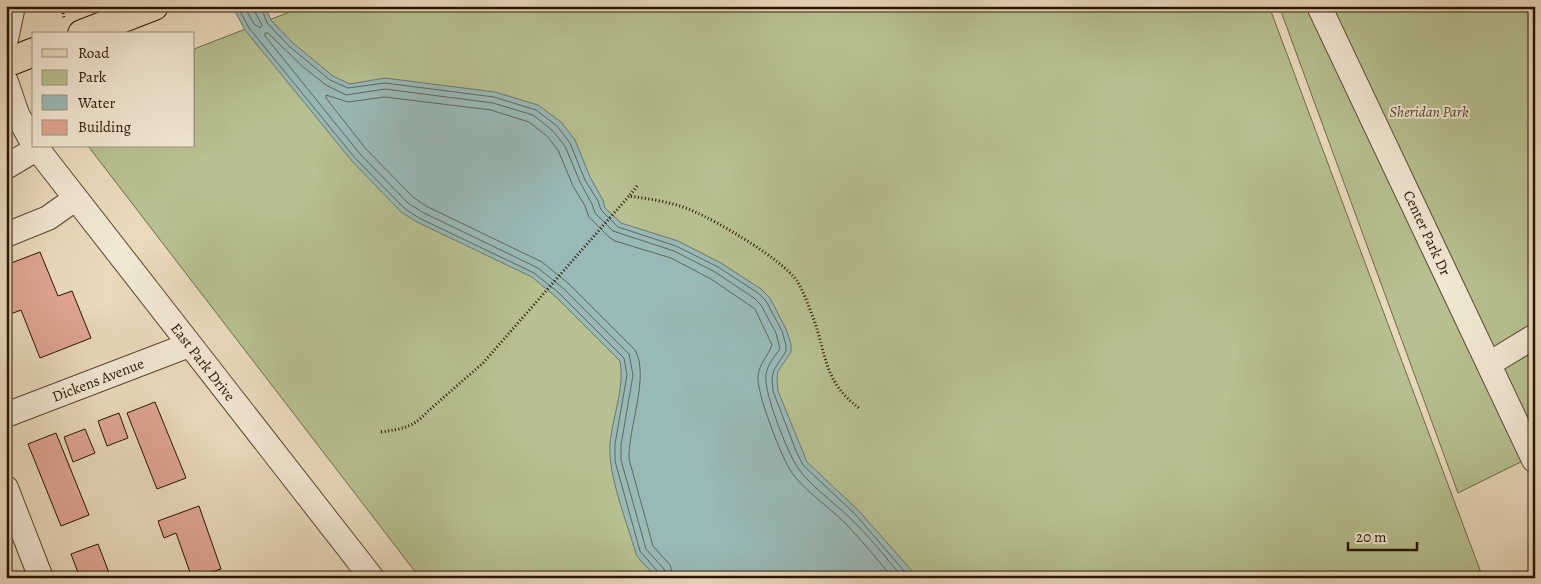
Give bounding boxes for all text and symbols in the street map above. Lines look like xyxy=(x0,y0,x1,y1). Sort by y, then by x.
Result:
legend xyxy=(32,32,195,148)
text: Road xyxy=(78,43,110,63)
text: Park xyxy=(78,67,107,87)
text: Water xyxy=(77,93,115,113)
park label: Sheridan Park xyxy=(1389,102,1469,122)
text: Building xyxy=(78,117,131,137)
street label: Center Park Dr xyxy=(1399,187,1456,279)
street label: East Park Drive xyxy=(166,319,240,406)
street label: Dickens Avenue xyxy=(49,353,147,407)
scale bar xyxy=(1348,519,1417,551)
text: 20 m xyxy=(1356,527,1387,547)

